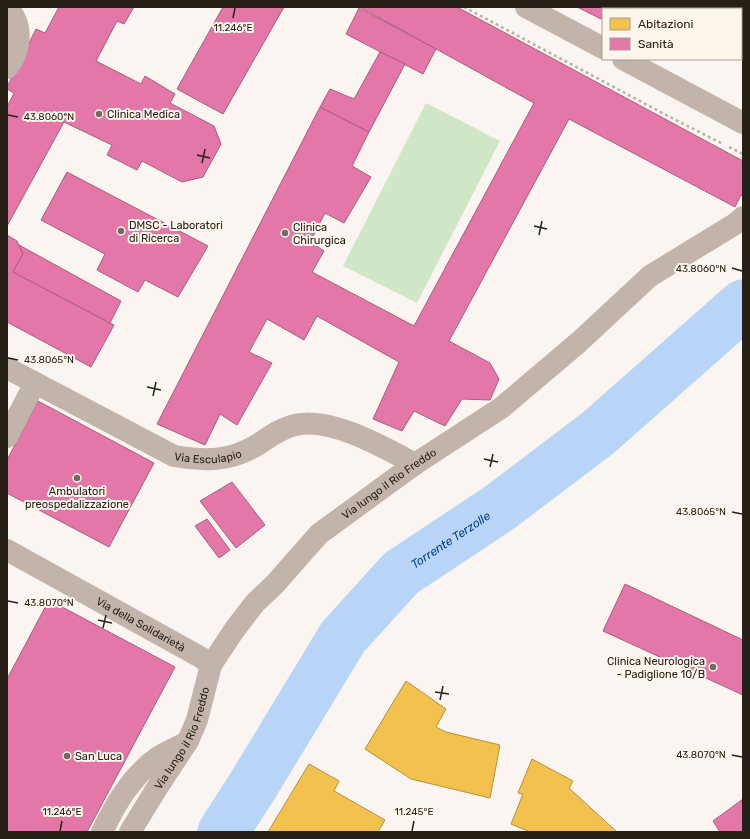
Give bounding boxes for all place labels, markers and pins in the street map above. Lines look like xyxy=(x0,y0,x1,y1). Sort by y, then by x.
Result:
place label: Clinica Medica xyxy=(107,108,180,121)
marker: Clinica Medica xyxy=(94,109,104,119)
place label: DMSC - Laboratori di Ricerca xyxy=(129,219,223,245)
place label: Clinica Chirurgica xyxy=(293,221,346,247)
marker: DMSC - Laboratori di Ricerca xyxy=(116,226,126,236)
marker: Clinica Chirurgica xyxy=(280,228,290,238)
marker: Ambulatori preospedalizzazione xyxy=(72,473,82,483)
place label: Ambulatori preospedalizzazione xyxy=(25,485,129,511)
place label: Clinica Neurologica - Padiglione 10/B xyxy=(607,655,705,681)
marker: Clinica Neurologica - Padiglione 10/B xyxy=(708,662,718,672)
place label: San Luca xyxy=(75,750,122,763)
marker: San Luca xyxy=(62,751,72,761)

